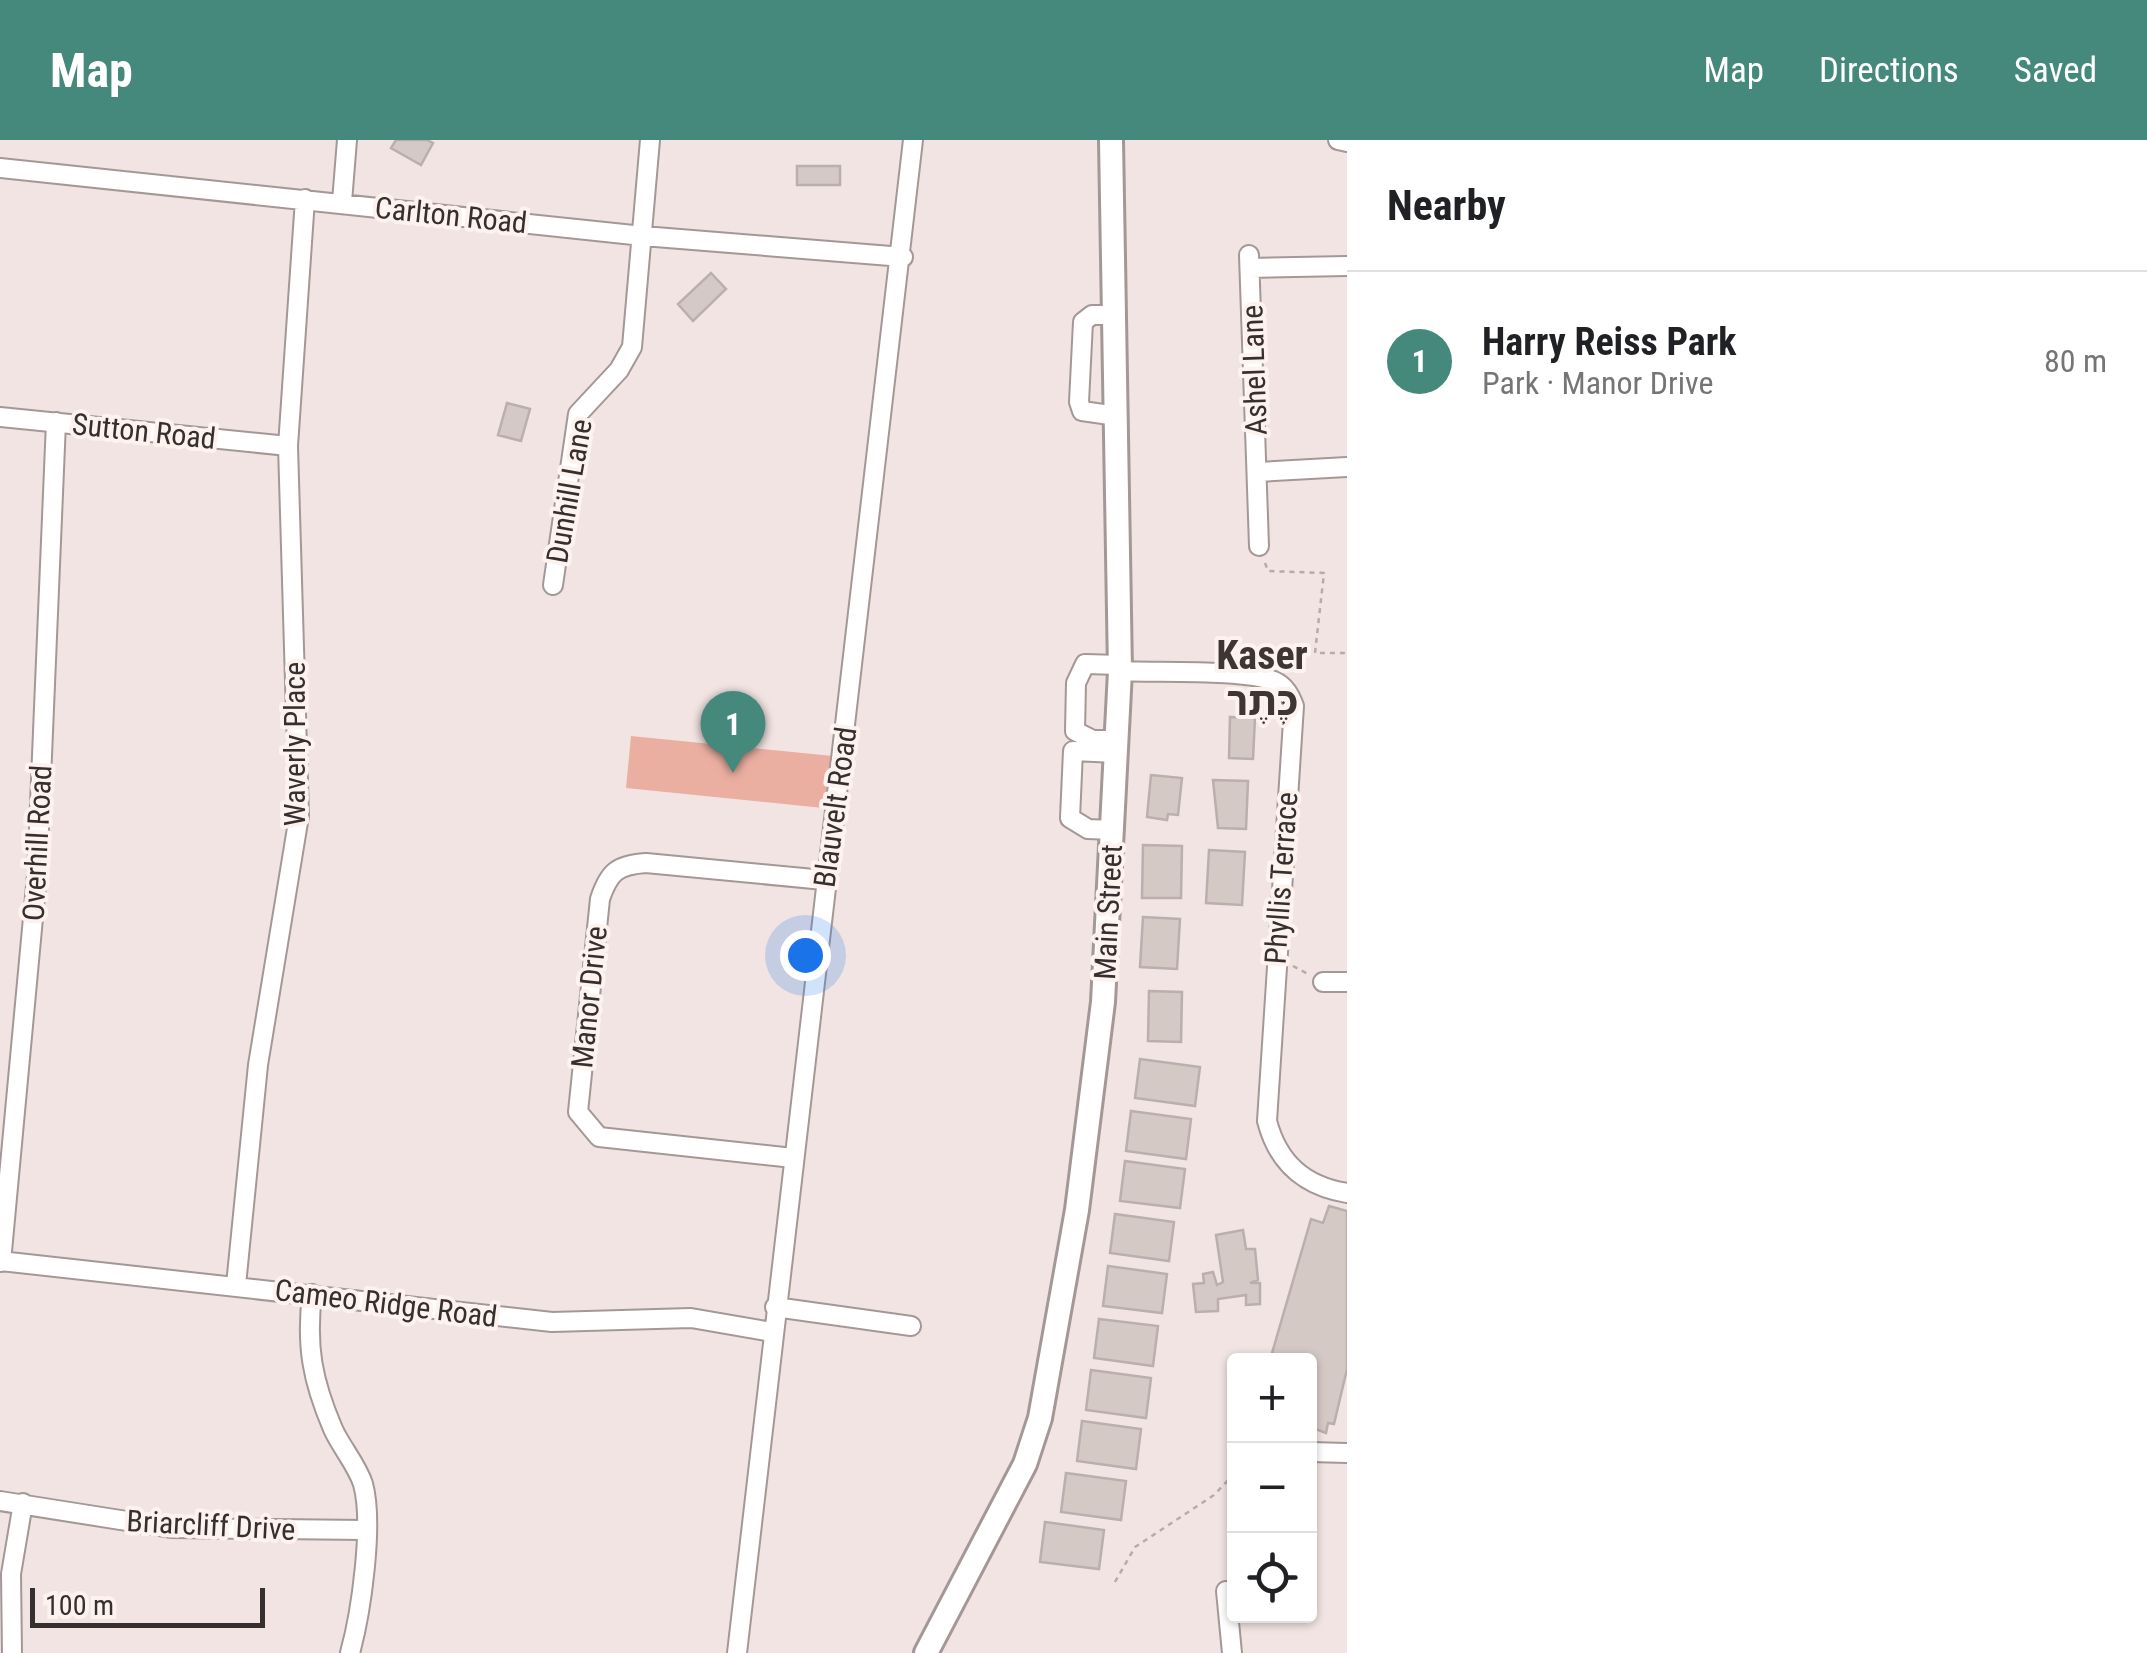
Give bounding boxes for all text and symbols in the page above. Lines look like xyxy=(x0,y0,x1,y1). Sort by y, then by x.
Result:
text: Map xyxy=(50,42,133,99)
text: Map xyxy=(1704,50,1764,91)
text: Directions xyxy=(1819,50,1959,91)
text: Saved xyxy=(2014,50,2097,91)
text: Nearby xyxy=(1387,181,1506,230)
street label: Carlton Road xyxy=(373,190,529,240)
street label: Ashel Lane xyxy=(1234,304,1274,436)
text: Harry Reiss Park xyxy=(1482,320,1737,364)
text: 1 xyxy=(1411,342,1428,380)
text: 80 m xyxy=(2044,342,2107,380)
text: Park · Manor Drive xyxy=(1482,364,1714,402)
street label: Sutton Road xyxy=(70,406,218,456)
street label: Dunhill Lane xyxy=(539,416,599,566)
district label: Kaser כֶּתֶר xyxy=(1216,632,1308,725)
street label: Waverly Place xyxy=(277,662,312,826)
pin: 1 xyxy=(700,690,766,773)
street label: Blauvelt Road xyxy=(806,724,864,890)
street label: Overhill Road xyxy=(15,764,59,922)
street label: Phyllis Terrace xyxy=(1258,791,1304,965)
street label: Main Street xyxy=(1087,843,1129,981)
street label: Manor Drive xyxy=(564,924,614,1070)
your location xyxy=(780,930,831,981)
street label: Cameo Ridge Road xyxy=(273,1272,499,1334)
map controls xyxy=(1227,1353,1317,1623)
button: + xyxy=(1227,1353,1317,1443)
button: − xyxy=(1227,1443,1317,1533)
street label: Briarcliff Drive xyxy=(126,1503,296,1547)
button: locate xyxy=(1227,1533,1317,1623)
scale bar xyxy=(30,1583,265,1628)
text: 100 m xyxy=(45,1589,114,1622)

